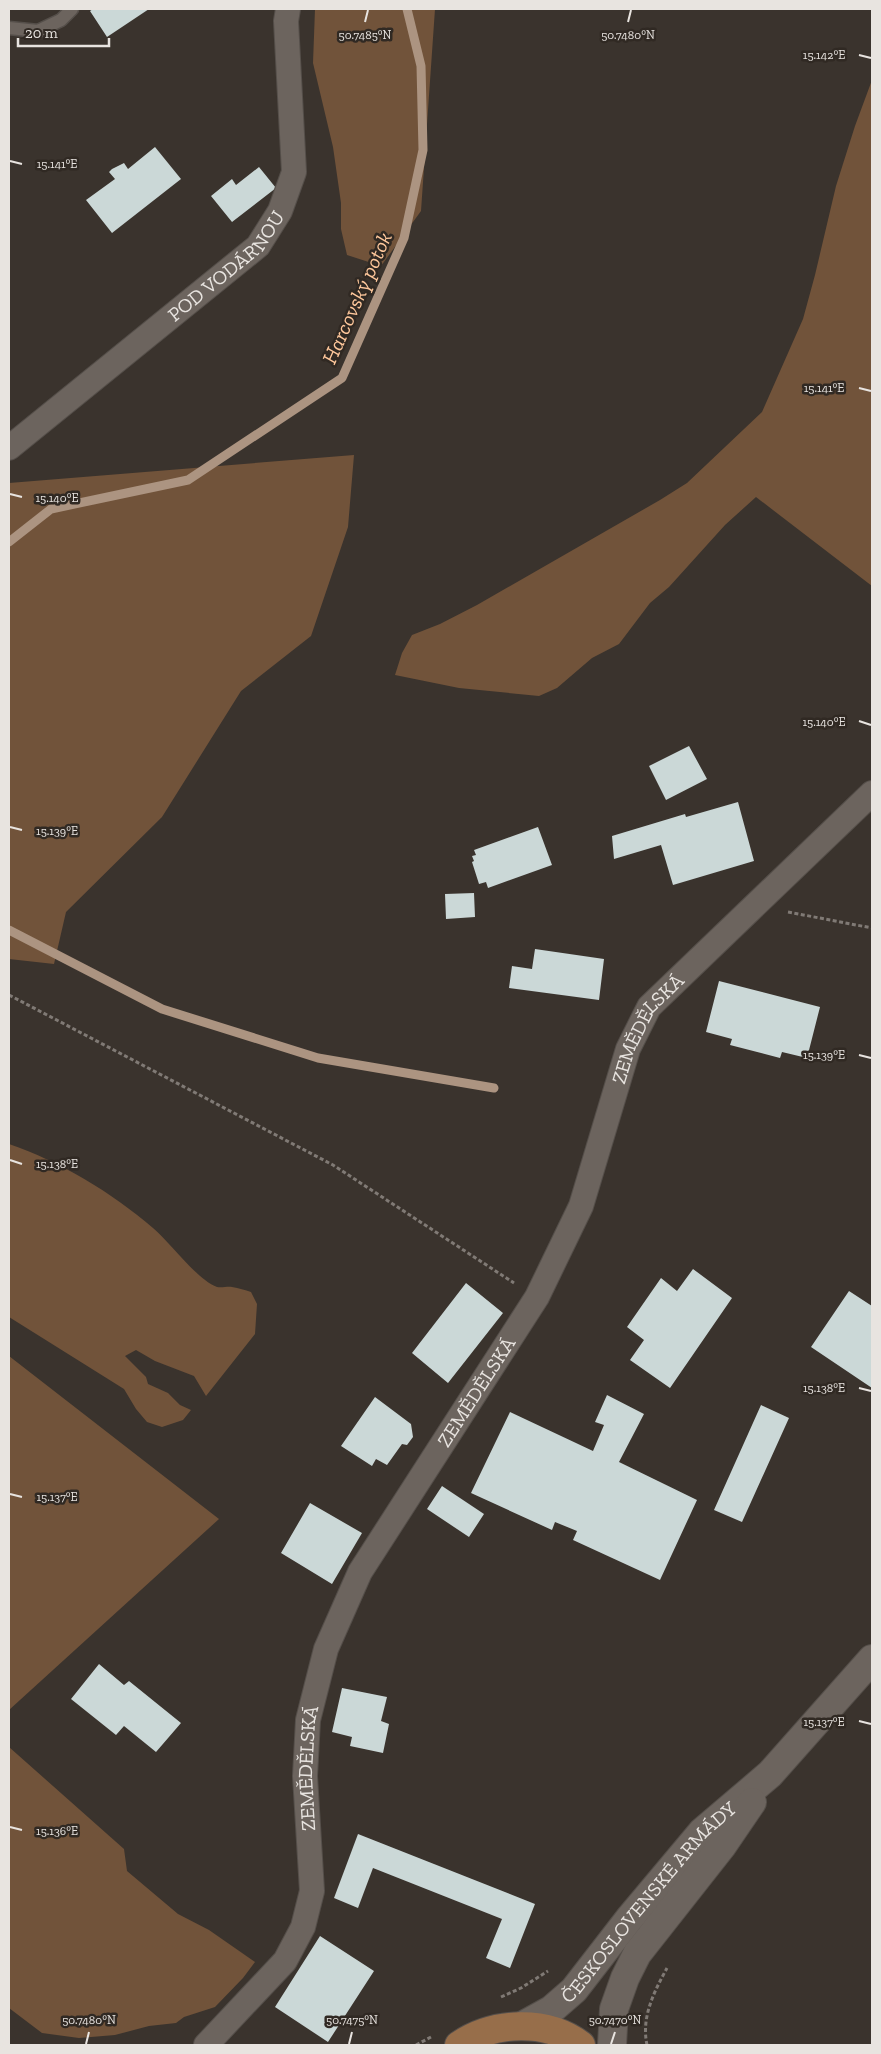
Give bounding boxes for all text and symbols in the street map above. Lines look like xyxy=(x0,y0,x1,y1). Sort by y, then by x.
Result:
scale bar xyxy=(18,15,109,47)
text: 20 m xyxy=(25,24,58,42)
text: 50.7485°N xyxy=(339,28,392,42)
text: 50.7480°N xyxy=(601,28,655,42)
text: 15.142°E xyxy=(803,48,845,62)
text: 15.141°E xyxy=(37,157,77,171)
street label: POD VODÁRNOU xyxy=(163,206,289,326)
water label: Harcovský potok xyxy=(316,228,397,368)
text: 15.141°E xyxy=(804,381,844,395)
text: 15.140°E xyxy=(35,491,79,505)
text: 15.140°E xyxy=(802,715,846,729)
text: 15.139°E xyxy=(36,824,78,838)
street label: ZEMĚDĚLSKÁ xyxy=(606,968,689,1086)
text: 15.139°E xyxy=(803,1048,845,1062)
text: 15.138°E xyxy=(36,1157,78,1171)
street label: ZEMĚDĚLSKÁ xyxy=(432,1331,521,1451)
text: 15.138°E xyxy=(803,1381,845,1395)
text: 15.137°E xyxy=(36,1490,78,1504)
street label: ZEMĚDĚLSKÁ xyxy=(293,1702,323,1832)
text: 15.137°E xyxy=(803,1715,845,1729)
street label: ČESKOSLOVENSKÉ ARMÁDY xyxy=(556,1796,742,2008)
text: 15.136°E xyxy=(36,1824,78,1838)
text: 50.7480°N xyxy=(62,2013,116,2027)
text: 50.7475°N xyxy=(326,2013,378,2027)
text: 50.7470°N xyxy=(589,2013,641,2027)

